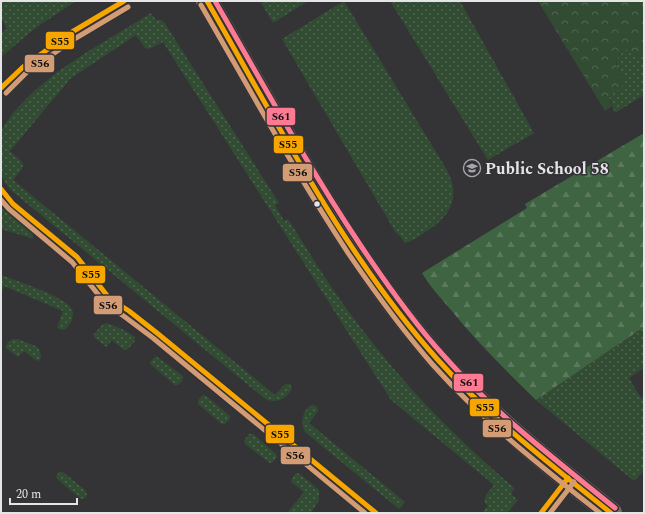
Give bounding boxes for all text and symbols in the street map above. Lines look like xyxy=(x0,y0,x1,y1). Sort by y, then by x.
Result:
line badge: S55 xyxy=(45,31,75,50)
text: S55 xyxy=(51,33,69,50)
line badge: S56 xyxy=(24,54,55,73)
text: S56 xyxy=(31,55,49,72)
line badge: S61 xyxy=(266,107,296,126)
text: S61 xyxy=(272,108,290,125)
line badge: S55 xyxy=(273,135,304,154)
text: S55 xyxy=(279,136,297,153)
place label: Public School 58 xyxy=(485,157,609,181)
school or university icon: Public School 58 xyxy=(462,158,482,178)
line badge: S56 xyxy=(282,163,313,182)
text: S56 xyxy=(289,164,307,181)
unlabelled marker xyxy=(312,199,322,209)
line badge: S55 xyxy=(75,265,106,284)
text: S55 xyxy=(82,266,100,283)
line badge: S56 xyxy=(93,295,123,315)
text: S56 xyxy=(99,297,117,314)
line badge: S61 xyxy=(453,373,484,392)
text: S61 xyxy=(460,374,478,391)
line badge: S55 xyxy=(469,398,500,417)
text: S55 xyxy=(476,399,494,416)
line badge: S56 xyxy=(482,419,512,438)
text: S56 xyxy=(488,420,506,437)
line badge: S55 xyxy=(265,424,295,444)
text: S55 xyxy=(271,426,289,443)
line badge: S56 xyxy=(280,446,311,465)
text: S56 xyxy=(286,447,304,464)
scale bar xyxy=(10,480,77,506)
text: 20 m xyxy=(16,485,41,504)

